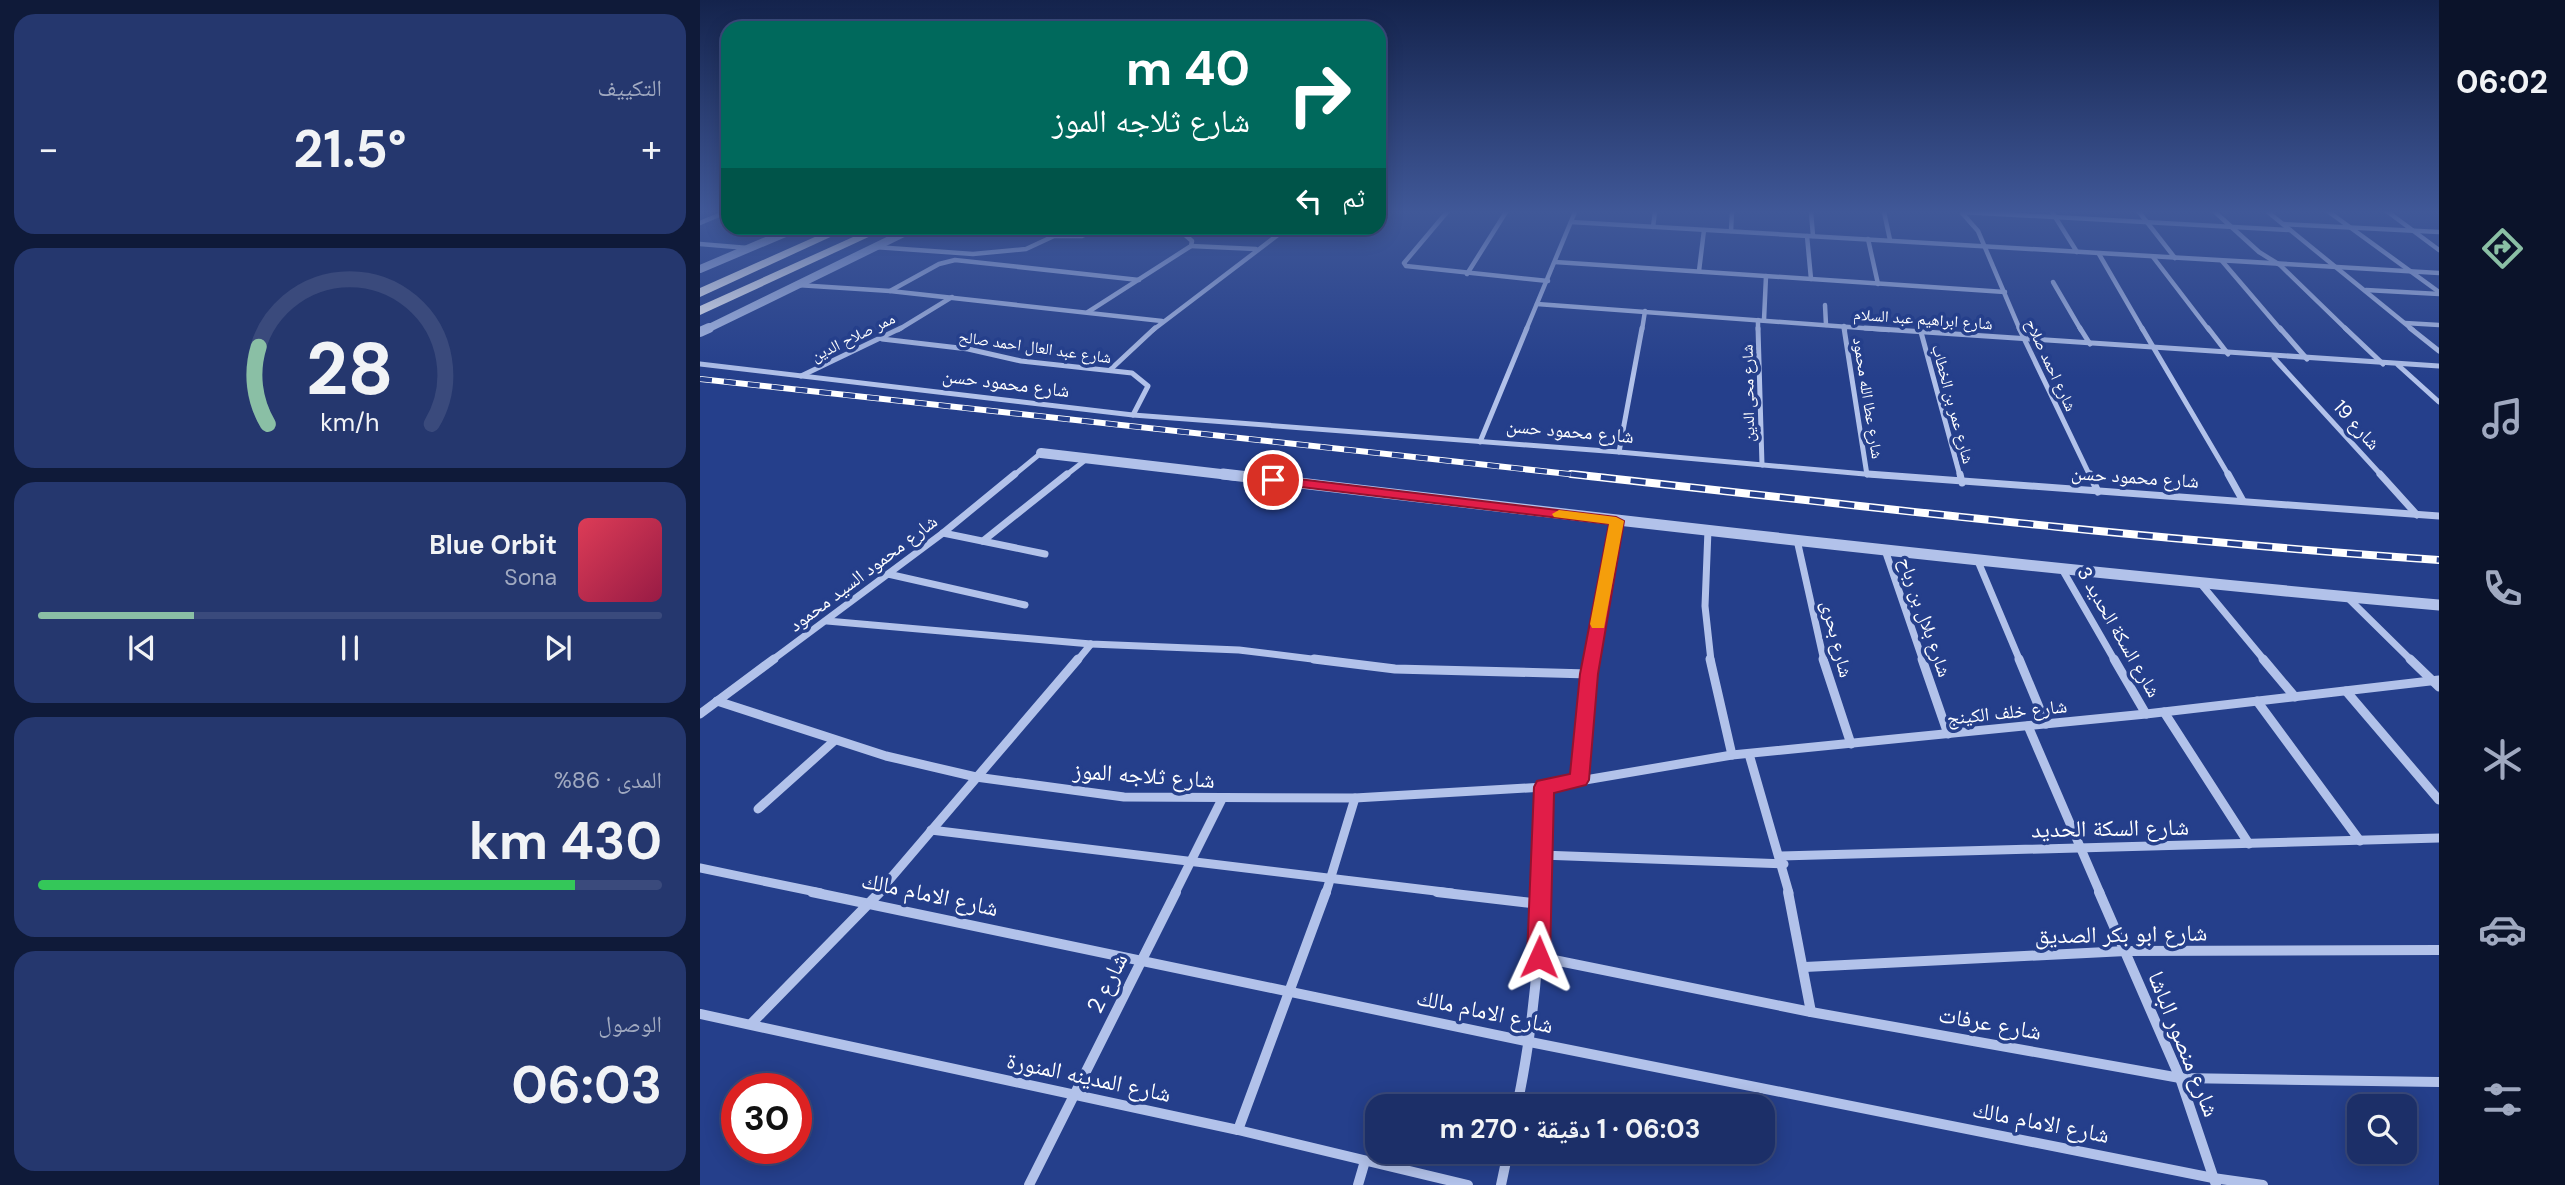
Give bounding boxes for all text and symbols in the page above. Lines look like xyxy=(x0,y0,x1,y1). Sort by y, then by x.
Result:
text: 40 m xyxy=(1126,36,1250,100)
icon: right xyxy=(1274,49,1365,140)
text: 06:02 xyxy=(2456,61,2548,103)
text: التكييف xyxy=(597,73,662,103)
text: شارع ثلاجه الموز xyxy=(1052,100,1250,142)
text: 21.5° xyxy=(293,115,407,183)
text: − xyxy=(38,124,59,174)
text: + xyxy=(641,124,662,174)
text: ثم xyxy=(1342,181,1365,215)
icon: left xyxy=(1290,182,1328,220)
icon: directions xyxy=(2478,224,2527,273)
street label: شارع ابراهيم عبد السلام xyxy=(1853,304,1993,334)
street label: ممر صلاح الدين xyxy=(807,308,899,366)
street label: شارع احمد صلاح xyxy=(2020,315,2082,415)
text: 28 xyxy=(306,323,394,418)
street label: شارع عبد العال احمد صالح xyxy=(957,326,1113,368)
street label: شارع عطا الله محمود xyxy=(1848,336,1888,460)
street label: شارع عمر بن الخطاب xyxy=(1927,342,1979,466)
street label: شارع محى الدين xyxy=(1737,344,1759,442)
street label: شارع محمود حسن xyxy=(941,363,1071,403)
icon: music xyxy=(2478,394,2527,443)
street label: شارع 19 xyxy=(2328,395,2386,455)
text: km/h xyxy=(320,406,380,439)
street label: شارع محمود حسن xyxy=(1505,413,1635,449)
pin xyxy=(1243,450,1303,510)
street label: شارع محمود حسن xyxy=(2070,460,2200,494)
icon: arrive xyxy=(1254,461,1292,499)
street label: شارع محمود السيد محمود xyxy=(784,509,942,637)
text: Blue Orbit xyxy=(429,528,557,562)
street label: شارع بلال بن رباح xyxy=(1893,554,1957,680)
text: Sona xyxy=(504,562,557,592)
street label: شارع السكة الحديد 3 xyxy=(2071,562,2167,702)
icon: phone xyxy=(2478,564,2527,613)
street label: شارع بحرى xyxy=(1815,598,1859,680)
icon: previous xyxy=(123,629,161,667)
icon: pause xyxy=(331,629,369,667)
icon: next xyxy=(539,629,577,667)
street label: شارع خلف الكينج xyxy=(1946,693,2068,731)
icon: climate xyxy=(2478,735,2527,784)
street label: شارع ثلاجه الموز xyxy=(1071,755,1216,795)
text: المدى · 86% xyxy=(554,765,662,795)
text: 430 km xyxy=(469,807,662,875)
street label: شارع السكة الحديد xyxy=(2031,812,2189,844)
street label: شارع الامام مالك xyxy=(859,865,1001,924)
icon: car xyxy=(2478,905,2527,954)
street label: شارع ابو بكر الصديق xyxy=(2034,917,2208,951)
position arrow xyxy=(1502,920,1576,994)
street label: شارع 2 xyxy=(1080,948,1134,1018)
street label: شارع منصور الباشا xyxy=(2141,967,2227,1121)
street label: شارع الامام مالك xyxy=(1414,982,1556,1041)
street label: شارع عرفات xyxy=(1936,999,2044,1047)
text: الوصول xyxy=(598,1009,662,1039)
street label: شارع المدينه المنورة xyxy=(1004,1045,1174,1109)
text: 06:03 xyxy=(511,1051,662,1119)
speed limit sign: 30 xyxy=(721,1073,812,1164)
icon: filters xyxy=(2478,1075,2527,1124)
street label: شارع الامام مالك xyxy=(1970,1094,2112,1151)
map controls xyxy=(2347,1094,2417,1164)
button: search xyxy=(2347,1094,2417,1164)
text: 06:03 · 1 دقيقة · 270 m xyxy=(1440,1112,1700,1146)

